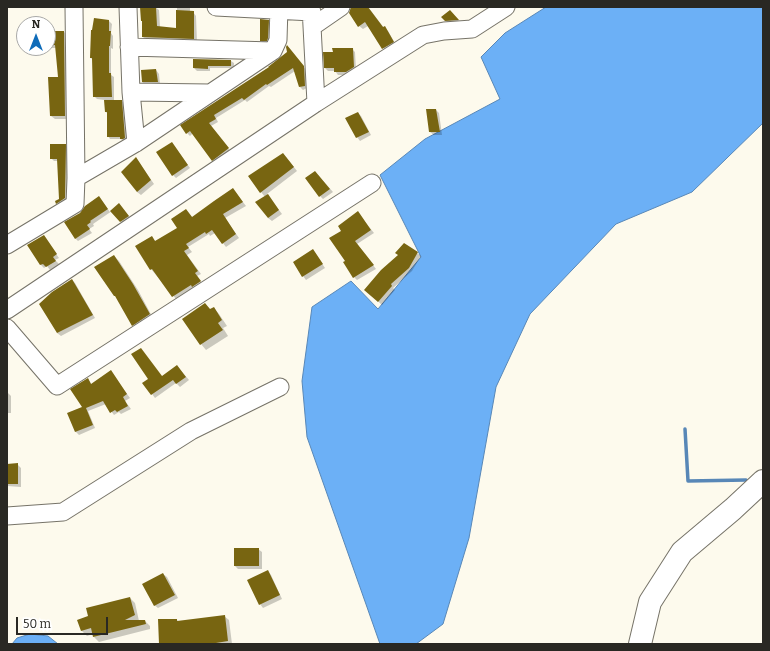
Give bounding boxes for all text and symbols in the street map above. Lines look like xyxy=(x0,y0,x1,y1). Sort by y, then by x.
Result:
north arrow xyxy=(16,16,56,56)
text: N xyxy=(32,18,40,31)
scale bar xyxy=(18,609,110,635)
text: 50 m xyxy=(23,617,51,631)

